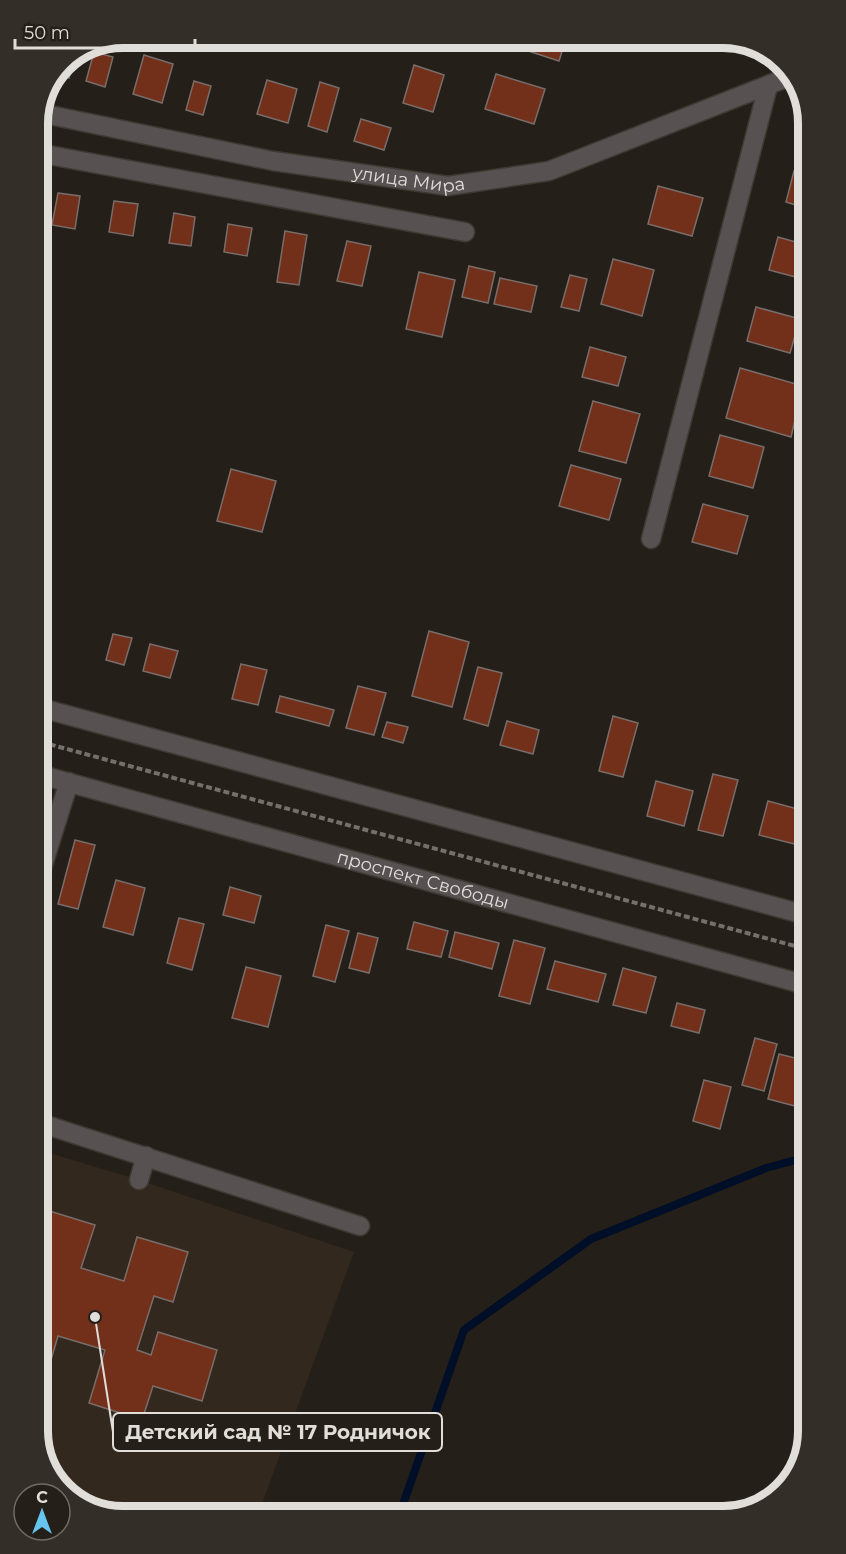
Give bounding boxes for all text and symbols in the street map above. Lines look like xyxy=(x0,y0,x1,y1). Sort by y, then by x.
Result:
scale bar xyxy=(15,12,195,50)
text: 50 m xyxy=(24,22,70,44)
street label: улица Мира xyxy=(350,161,467,198)
street label: проспект Свободы xyxy=(334,846,511,914)
callout: Детский сад № 17 Родничок xyxy=(113,1413,442,1451)
text: Детский сад № 17 Родничок xyxy=(125,1420,431,1444)
north arrow xyxy=(12,1482,72,1542)
text: С xyxy=(36,1488,48,1507)

